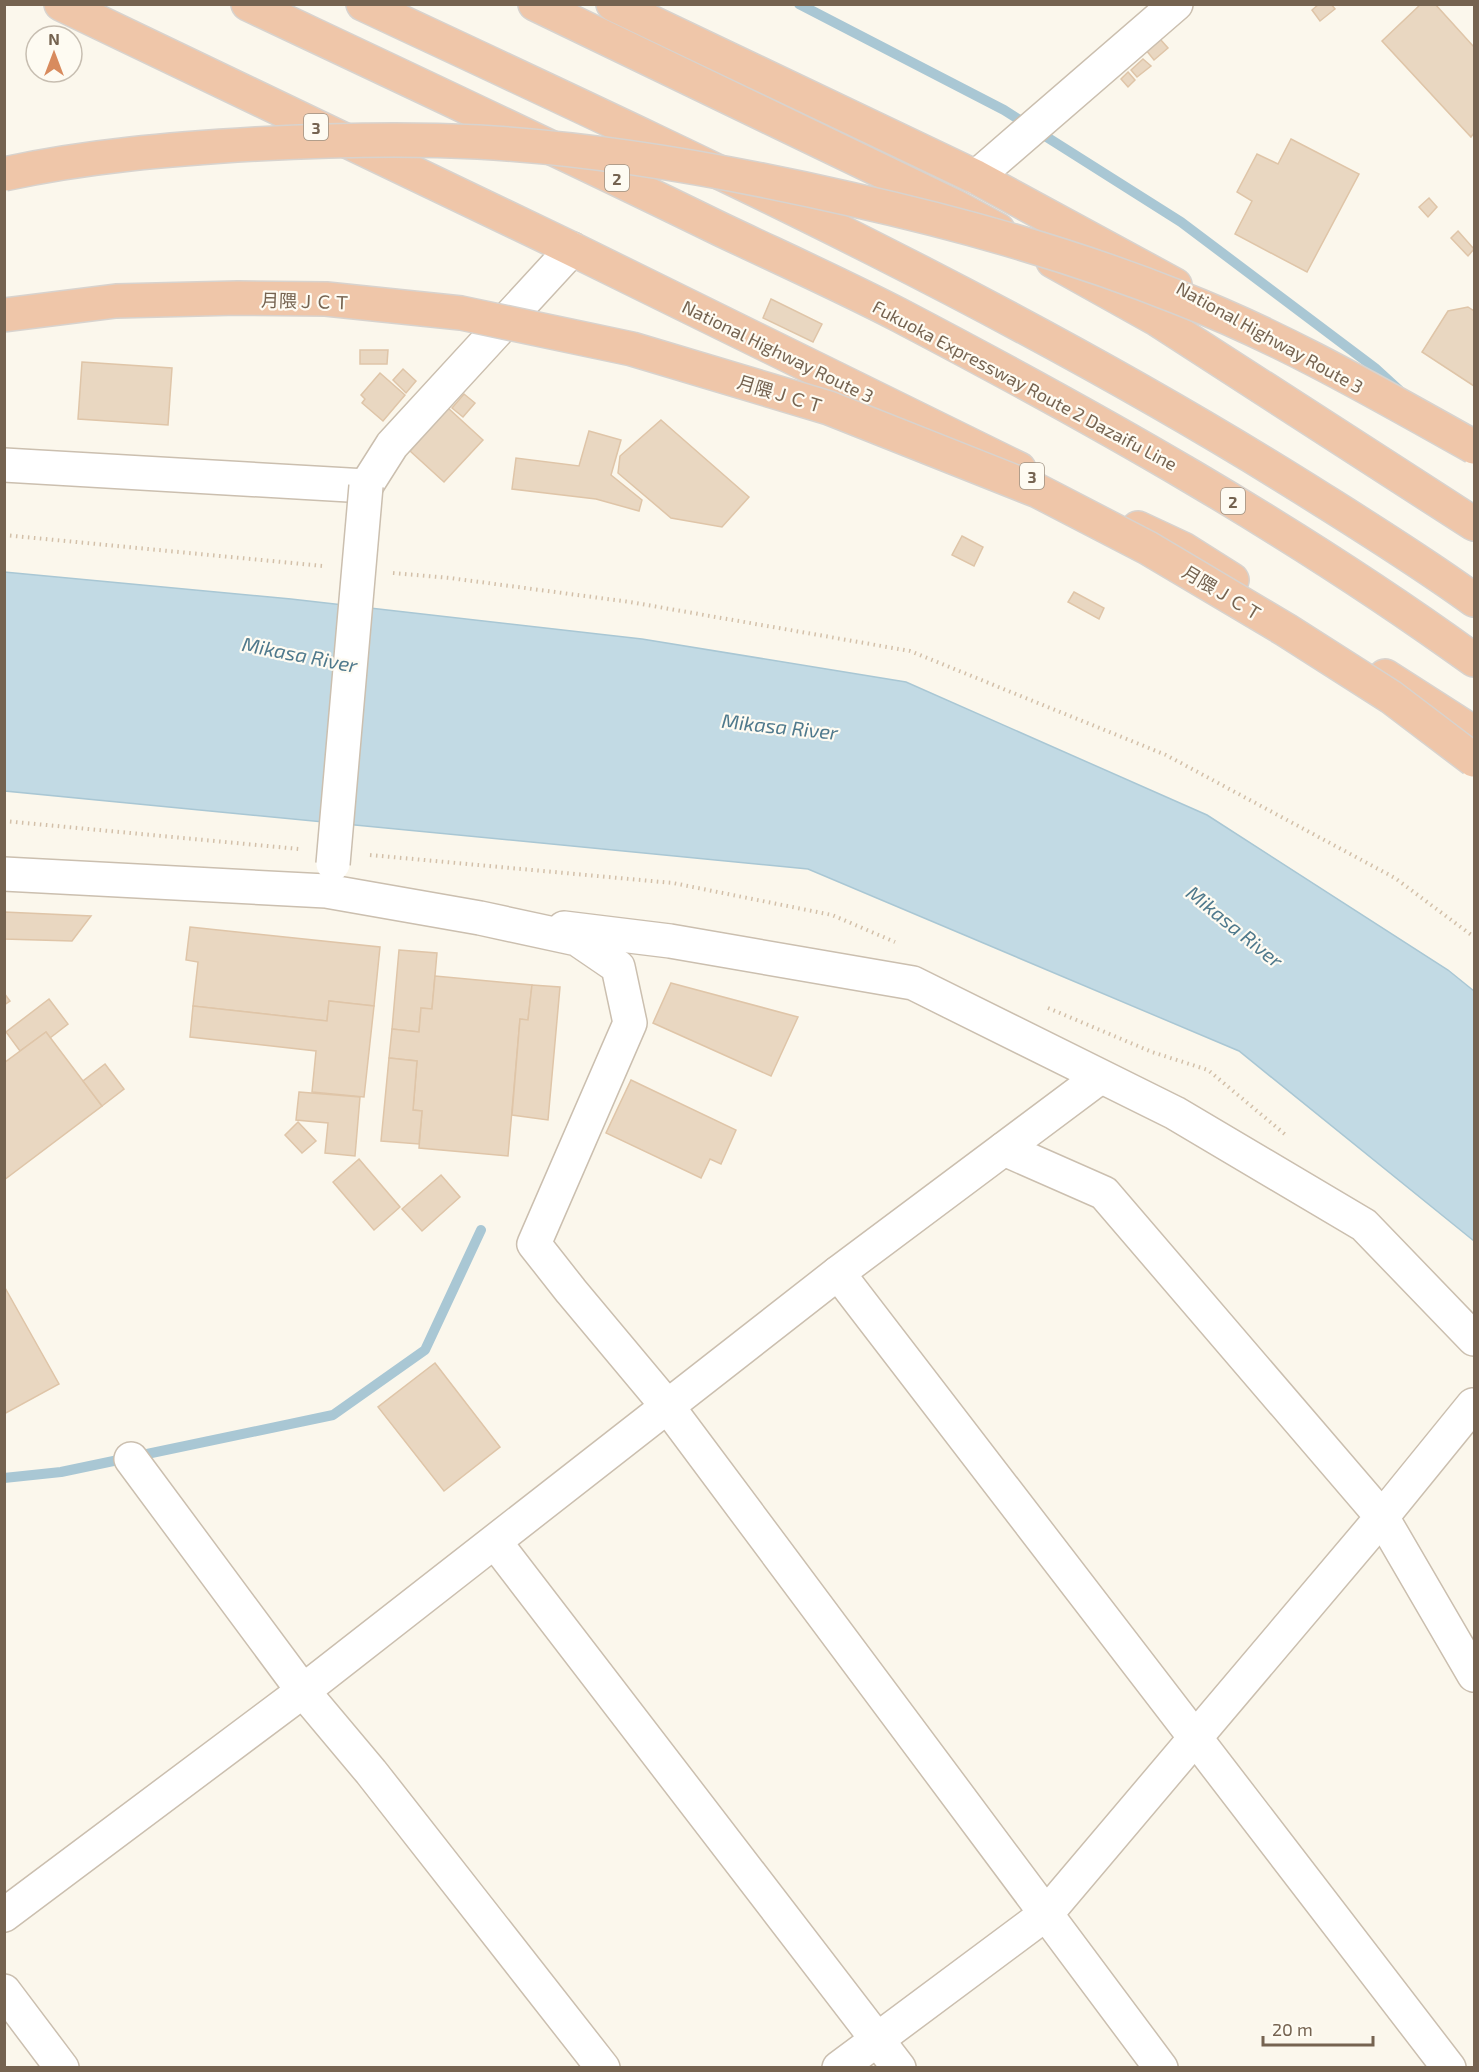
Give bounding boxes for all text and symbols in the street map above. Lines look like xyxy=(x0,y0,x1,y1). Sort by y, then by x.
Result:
north arrow xyxy=(24,24,84,84)
text: N xyxy=(48,29,60,48)
road number: 3 xyxy=(304,114,328,140)
road number: 2 xyxy=(605,165,629,191)
street label: National Highway Route 3 xyxy=(1173,276,1367,398)
street label: 月隈ＪＣＴ xyxy=(261,288,351,314)
street label: National Highway Route 3 xyxy=(679,295,877,407)
street label: Fukuoka Expressway Route 2 Dazaifu Line xyxy=(869,295,1181,475)
street label: 月隈ＪＣＴ xyxy=(735,370,827,418)
road number: 3 xyxy=(1020,463,1044,489)
road number: 2 xyxy=(1221,488,1245,514)
street label: 月隈ＪＣＴ xyxy=(1179,560,1267,626)
water label: Mikasa River xyxy=(240,631,361,677)
water label: Mikasa River xyxy=(721,708,840,744)
water label: Mikasa River xyxy=(1182,880,1289,973)
scale bar xyxy=(1263,2009,1372,2047)
text: 20 m xyxy=(1272,2018,1313,2040)

